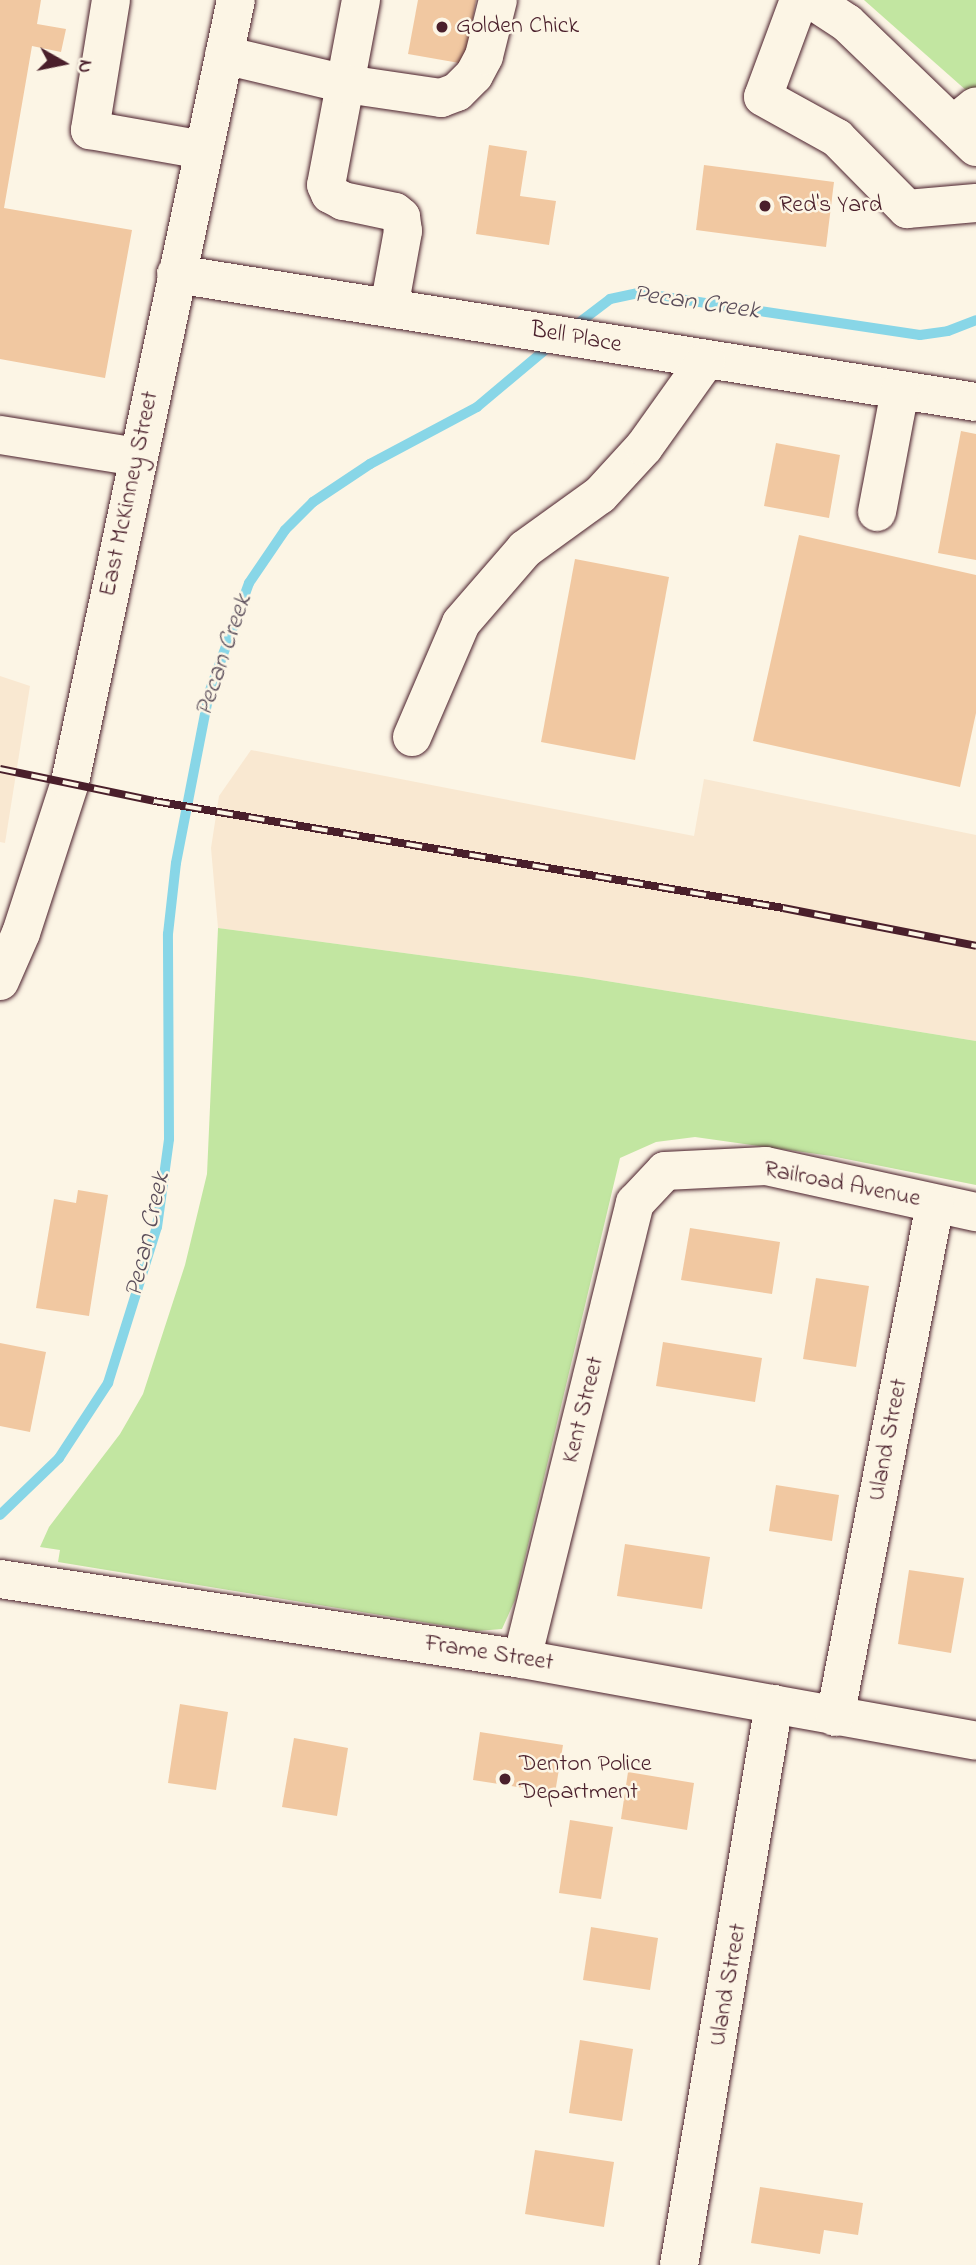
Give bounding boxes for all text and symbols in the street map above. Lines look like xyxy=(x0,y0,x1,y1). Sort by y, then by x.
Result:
place label: Golden Chick xyxy=(456,13,579,41)
marker: Golden Chick xyxy=(434,19,450,35)
north arrow xyxy=(28,28,98,98)
text: N xyxy=(70,58,99,75)
place label: Red's Yard xyxy=(779,192,882,220)
marker: Red's Yard xyxy=(757,198,773,214)
water label: Pecan Creek xyxy=(631,280,761,328)
street label: Bell Place xyxy=(528,316,624,360)
street label: East McKinney Street xyxy=(94,389,166,599)
water label: Pecan Creek xyxy=(190,591,260,721)
street label: Railroad Avenue xyxy=(761,1156,923,1214)
water label: Pecan Creek xyxy=(120,1170,178,1300)
street label: Kent Street xyxy=(557,1354,611,1466)
street label: Uland Street xyxy=(863,1376,915,1504)
street label: Frame Street xyxy=(423,1630,555,1678)
place label: Denton Police Department xyxy=(519,1751,652,1807)
marker: Denton Police Department xyxy=(497,1771,513,1787)
street label: Uland Street xyxy=(704,1921,754,2049)

